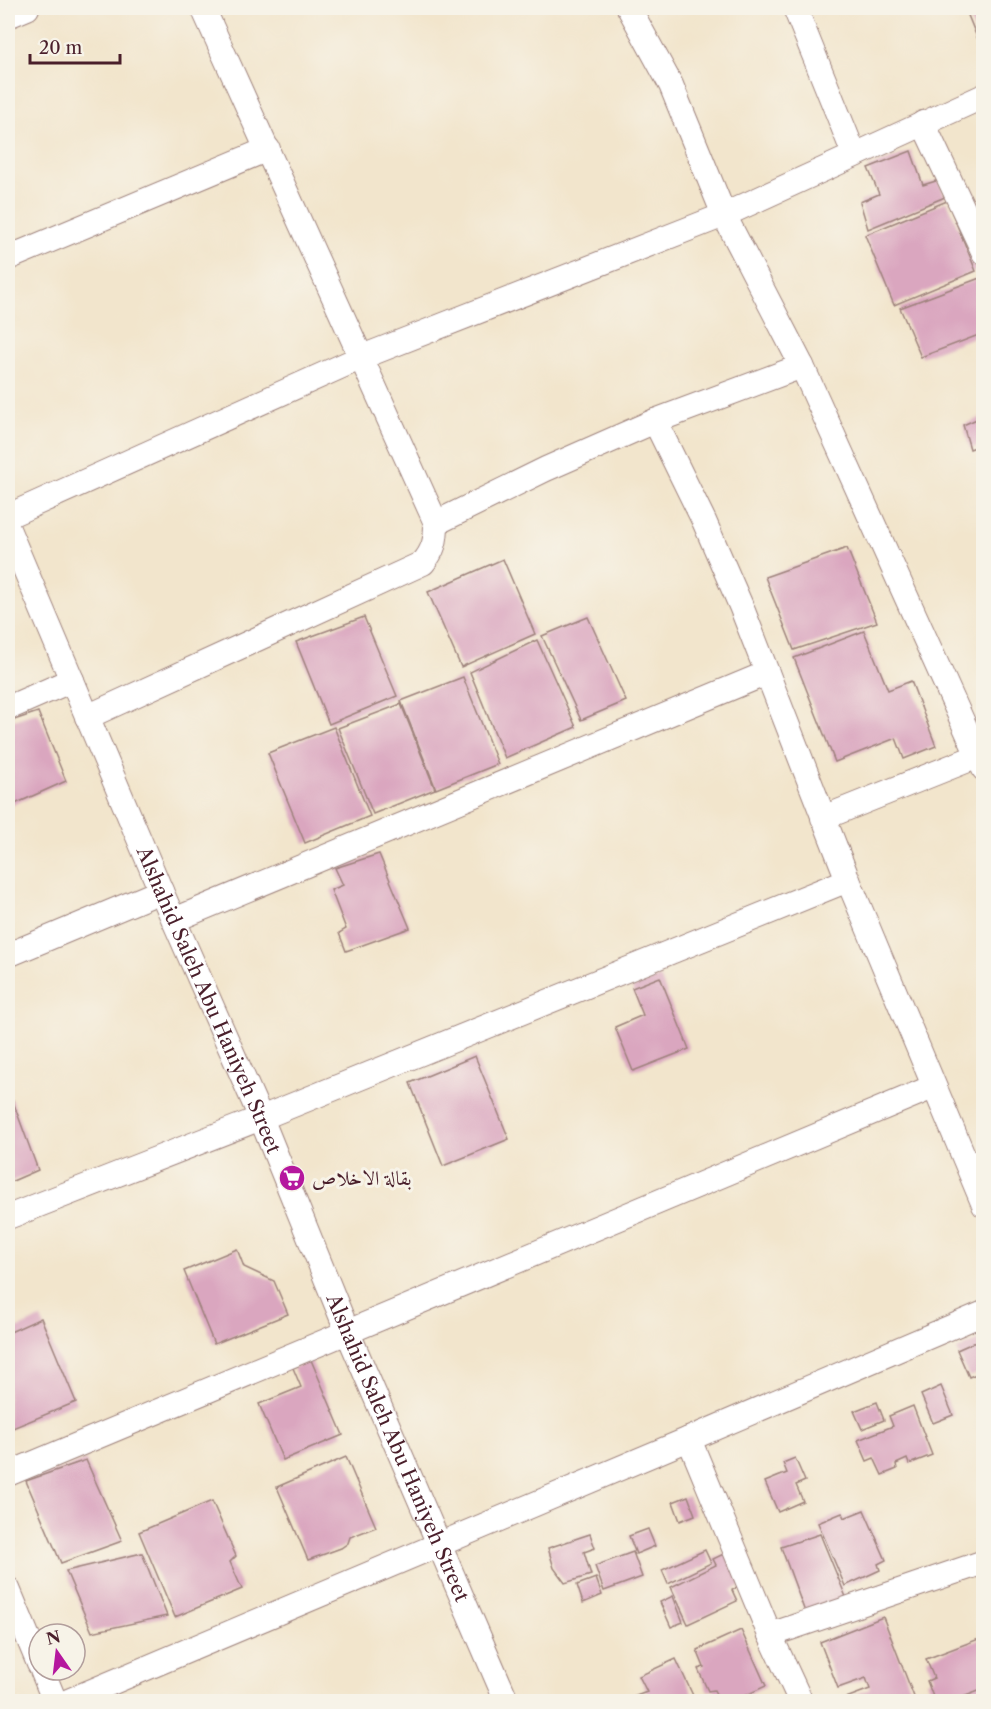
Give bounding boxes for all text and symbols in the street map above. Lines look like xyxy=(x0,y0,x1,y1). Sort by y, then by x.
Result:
scale bar xyxy=(30,27,120,65)
text: 20 m xyxy=(39,37,83,59)
street label: Alshahid Saleh Abu Haniyeh Street xyxy=(131,842,286,1157)
supermarket icon: بقالة الاخلاص xyxy=(277,1163,307,1193)
place label: بقالة الاخلاص xyxy=(312,1166,412,1190)
street label: Alshahid Saleh Abu Haniyeh Street xyxy=(321,1289,474,1605)
north arrow xyxy=(27,1622,87,1682)
text: N xyxy=(44,1626,63,1649)

